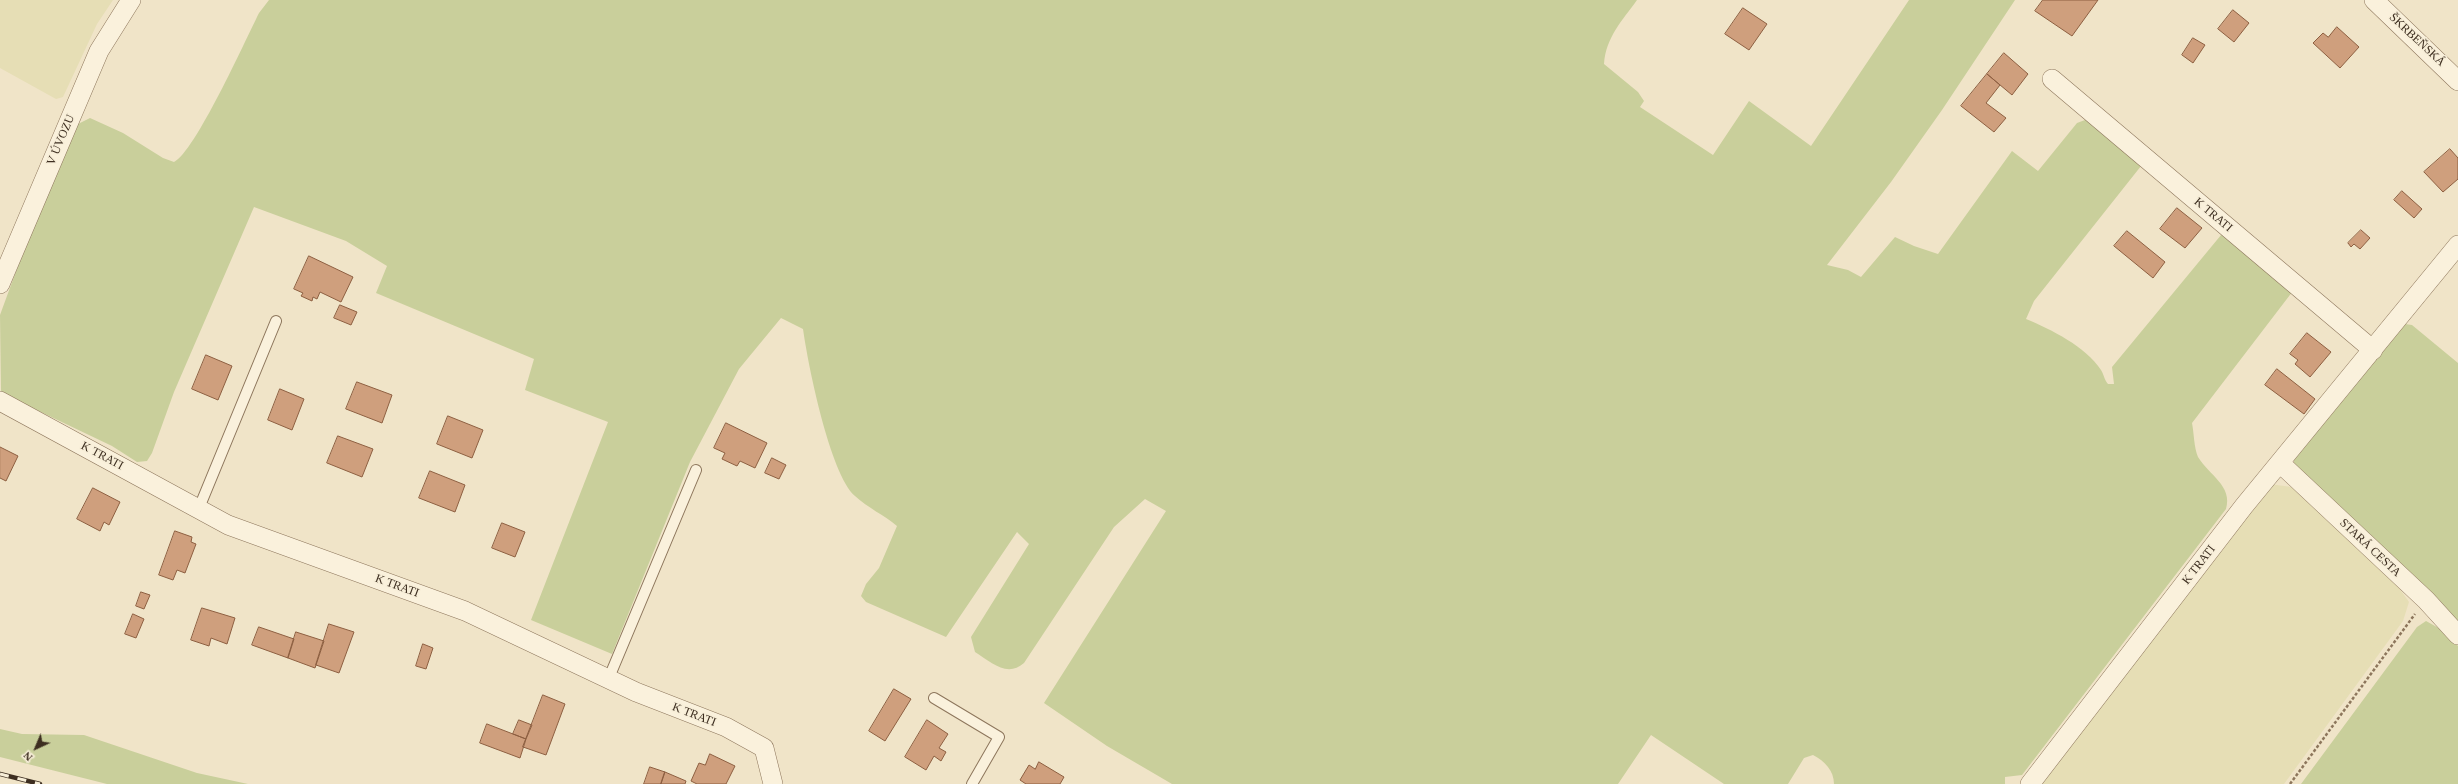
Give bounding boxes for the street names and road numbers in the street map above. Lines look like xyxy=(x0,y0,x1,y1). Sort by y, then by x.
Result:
street label: ŠKRBEŇSKÁ xyxy=(2386,10,2448,70)
street label: V ÚVOZU xyxy=(44,112,78,168)
street label: K TRATI xyxy=(2191,195,2235,235)
street label: K TRATI xyxy=(78,439,126,473)
street label: STARÁ CESTA xyxy=(2336,516,2404,580)
street label: K TRATI xyxy=(2179,543,2219,587)
street label: K TRATI xyxy=(373,571,421,601)
street label: K TRATI xyxy=(670,700,718,730)

